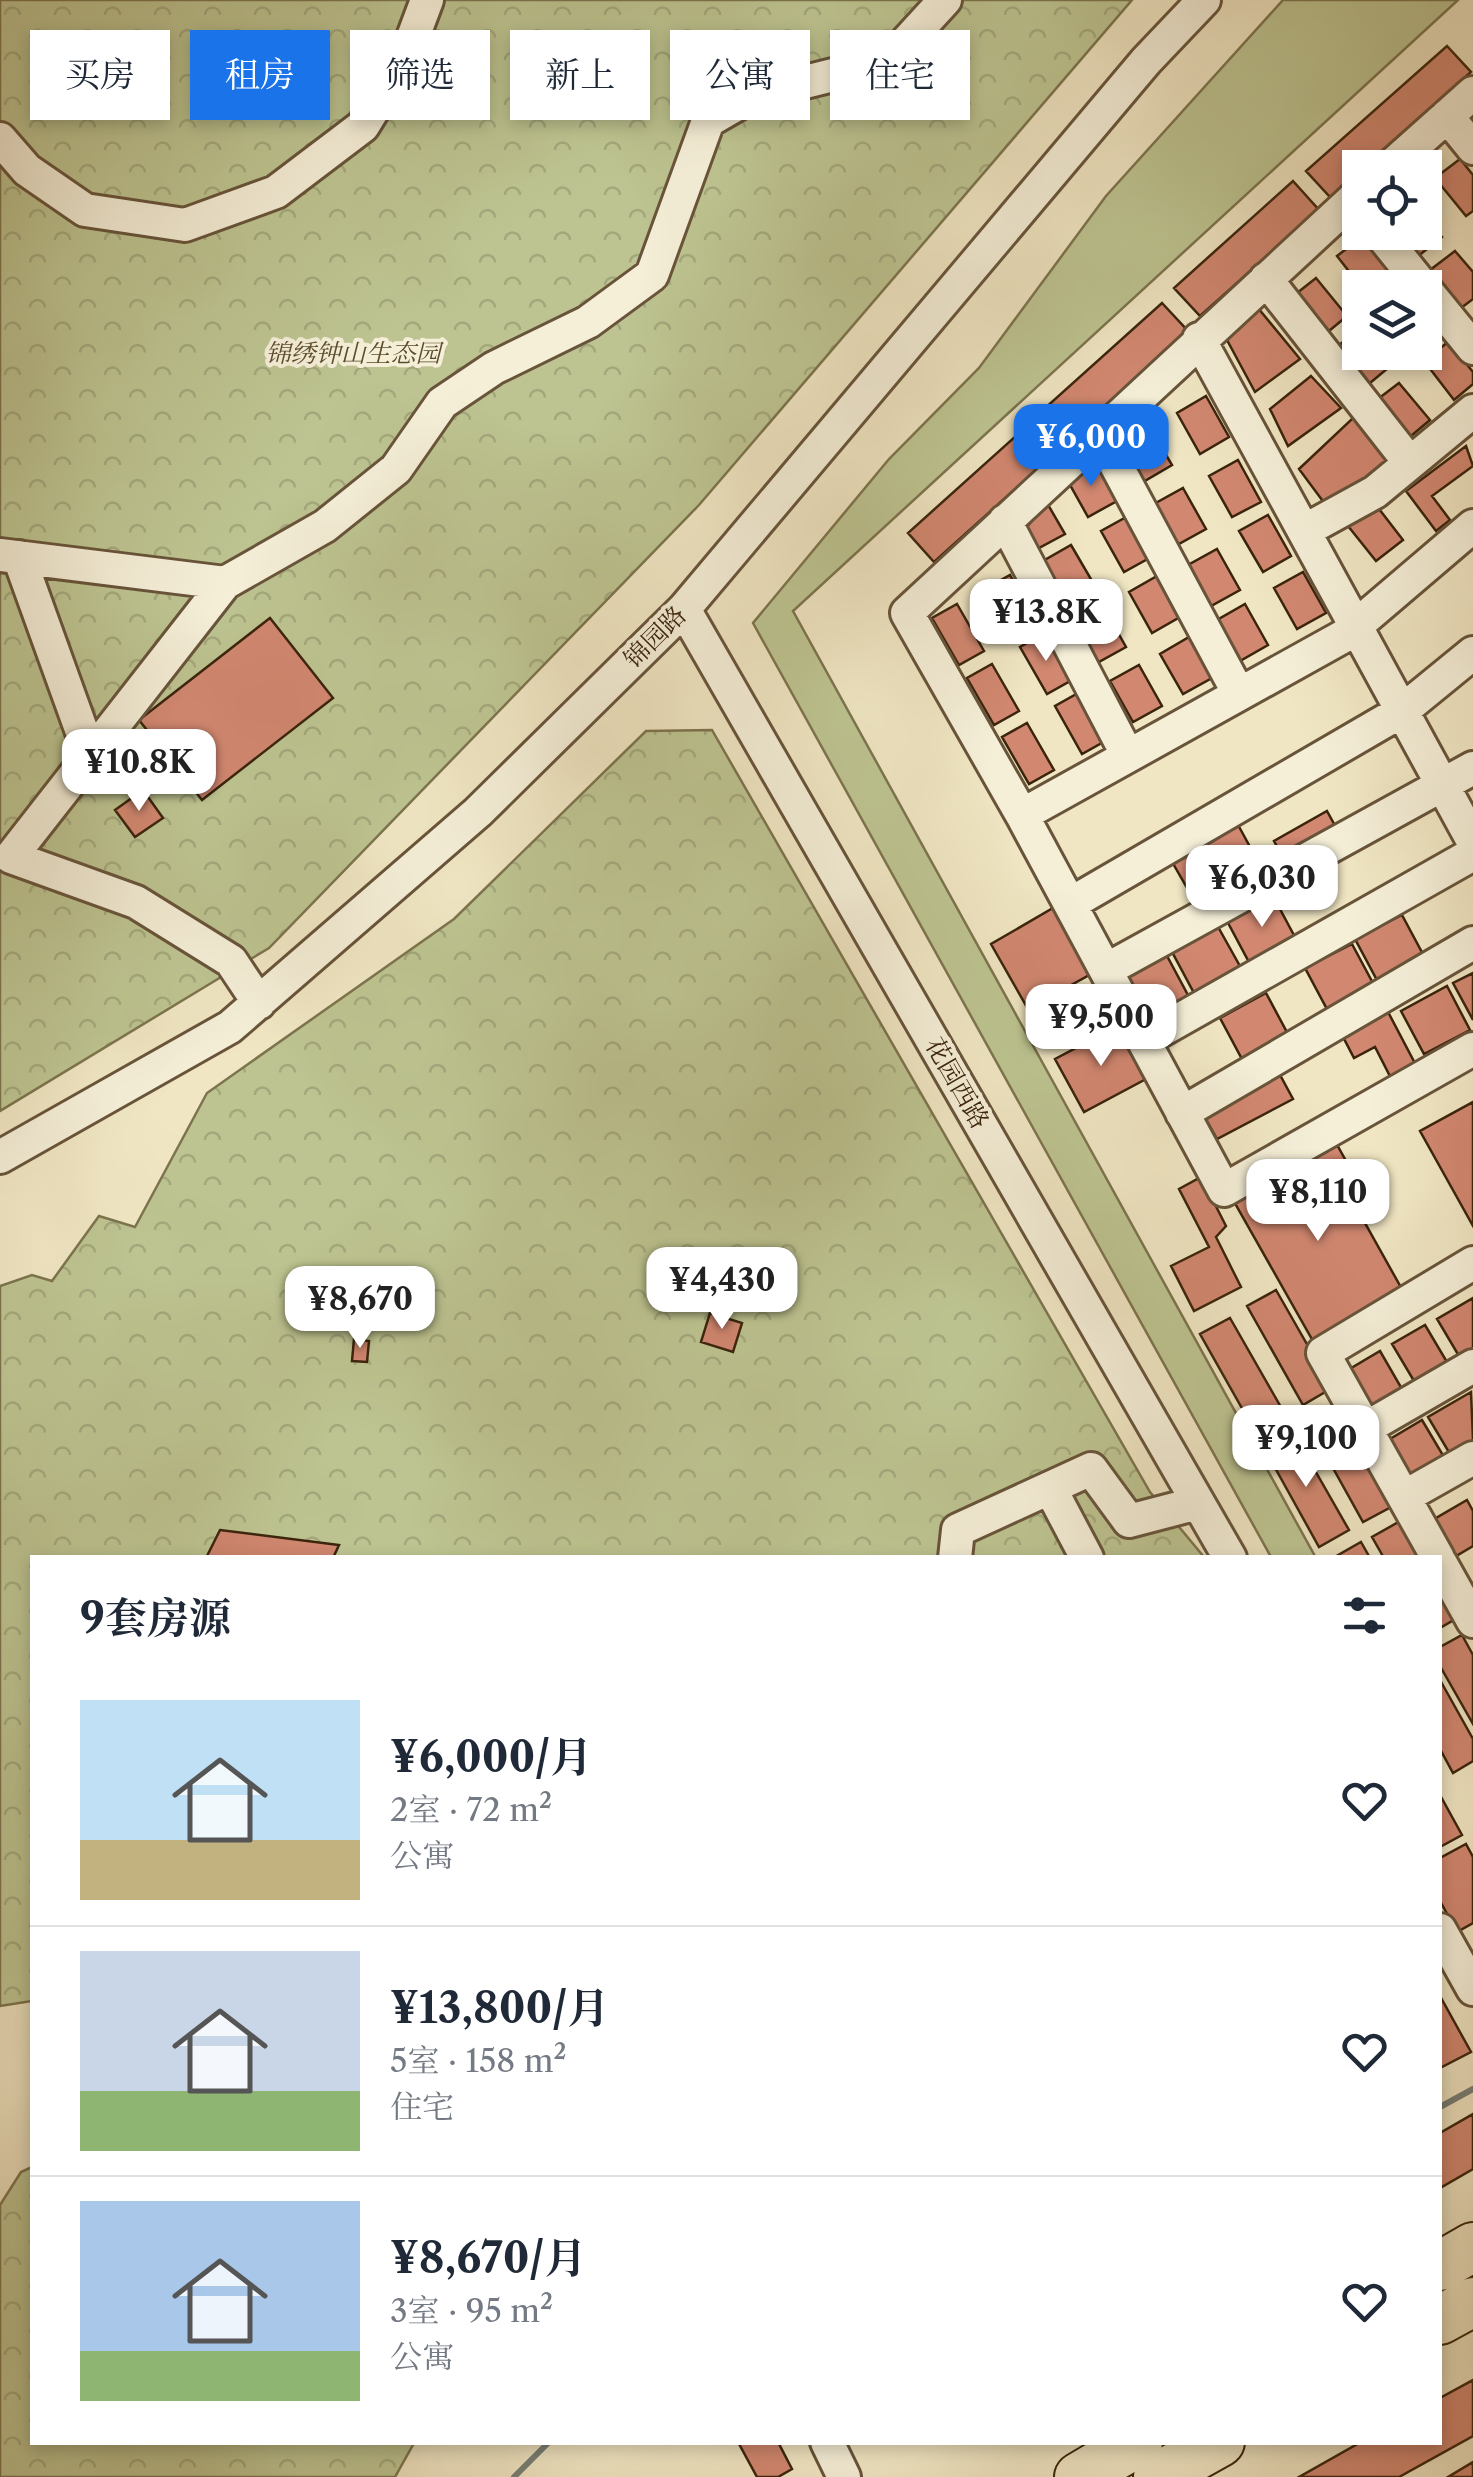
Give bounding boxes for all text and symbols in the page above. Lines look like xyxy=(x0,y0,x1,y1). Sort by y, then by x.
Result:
chip: 买房 xyxy=(30,30,170,120)
chip: 租房 xyxy=(190,30,330,120)
chip: 筛选 xyxy=(350,30,490,120)
chip: 新上 xyxy=(510,30,650,120)
chip: 公寓 xyxy=(670,30,810,120)
chip: 住宅 xyxy=(830,30,970,120)
map controls xyxy=(1342,150,1442,370)
button: locate xyxy=(1342,150,1442,250)
button: layers xyxy=(1342,270,1442,370)
park label: 锦绣钟山生态园 xyxy=(265,338,444,369)
pin: ¥6,000 xyxy=(1010,404,1172,489)
text: ¥6,000 xyxy=(1036,417,1146,456)
pin: ¥13.8K xyxy=(965,579,1127,664)
text: ¥13.8K xyxy=(992,592,1100,631)
street label: 锦园路 xyxy=(618,600,692,674)
pin: ¥10.8K xyxy=(58,729,220,814)
text: ¥10.8K xyxy=(84,742,194,781)
pin: ¥6,030 xyxy=(1181,845,1343,930)
text: ¥6,030 xyxy=(1208,858,1316,897)
pin: ¥9,500 xyxy=(1020,984,1182,1069)
text: ¥9,500 xyxy=(1048,997,1154,1036)
street label: 花园西路 xyxy=(919,1032,995,1134)
pin: ¥8,110 xyxy=(1237,1159,1399,1244)
text: ¥8,110 xyxy=(1268,1172,1368,1211)
pin: ¥4,430 xyxy=(641,1247,803,1332)
text: ¥4,430 xyxy=(668,1260,776,1299)
pin: ¥8,670 xyxy=(279,1266,441,1351)
text: ¥8,670 xyxy=(307,1279,413,1318)
pin: ¥9,100 xyxy=(1225,1405,1387,1490)
text: ¥9,100 xyxy=(1254,1418,1358,1457)
icon: filters xyxy=(1337,1588,1392,1643)
text: 9套房源 xyxy=(80,1592,231,1644)
text: ¥6,000/月 xyxy=(390,1731,592,1783)
icon: home xyxy=(160,1740,280,1860)
icon: heart xyxy=(1337,1773,1392,1828)
text: 2室 · 72 m² xyxy=(390,1790,552,1829)
text: 公寓 xyxy=(390,1836,454,1875)
text: ¥13,800/月 xyxy=(390,1982,609,2034)
icon: home xyxy=(160,1991,280,2111)
icon: heart xyxy=(1337,2024,1392,2079)
text: 5室 · 158 m² xyxy=(390,2041,567,2080)
text: 住宅 xyxy=(390,2087,454,2126)
text: ¥8,670/月 xyxy=(390,2232,586,2284)
icon: home xyxy=(160,2241,280,2361)
icon: heart xyxy=(1337,2274,1392,2329)
text: 3室 · 95 m² xyxy=(390,2291,553,2330)
text: 公寓 xyxy=(390,2337,454,2376)

